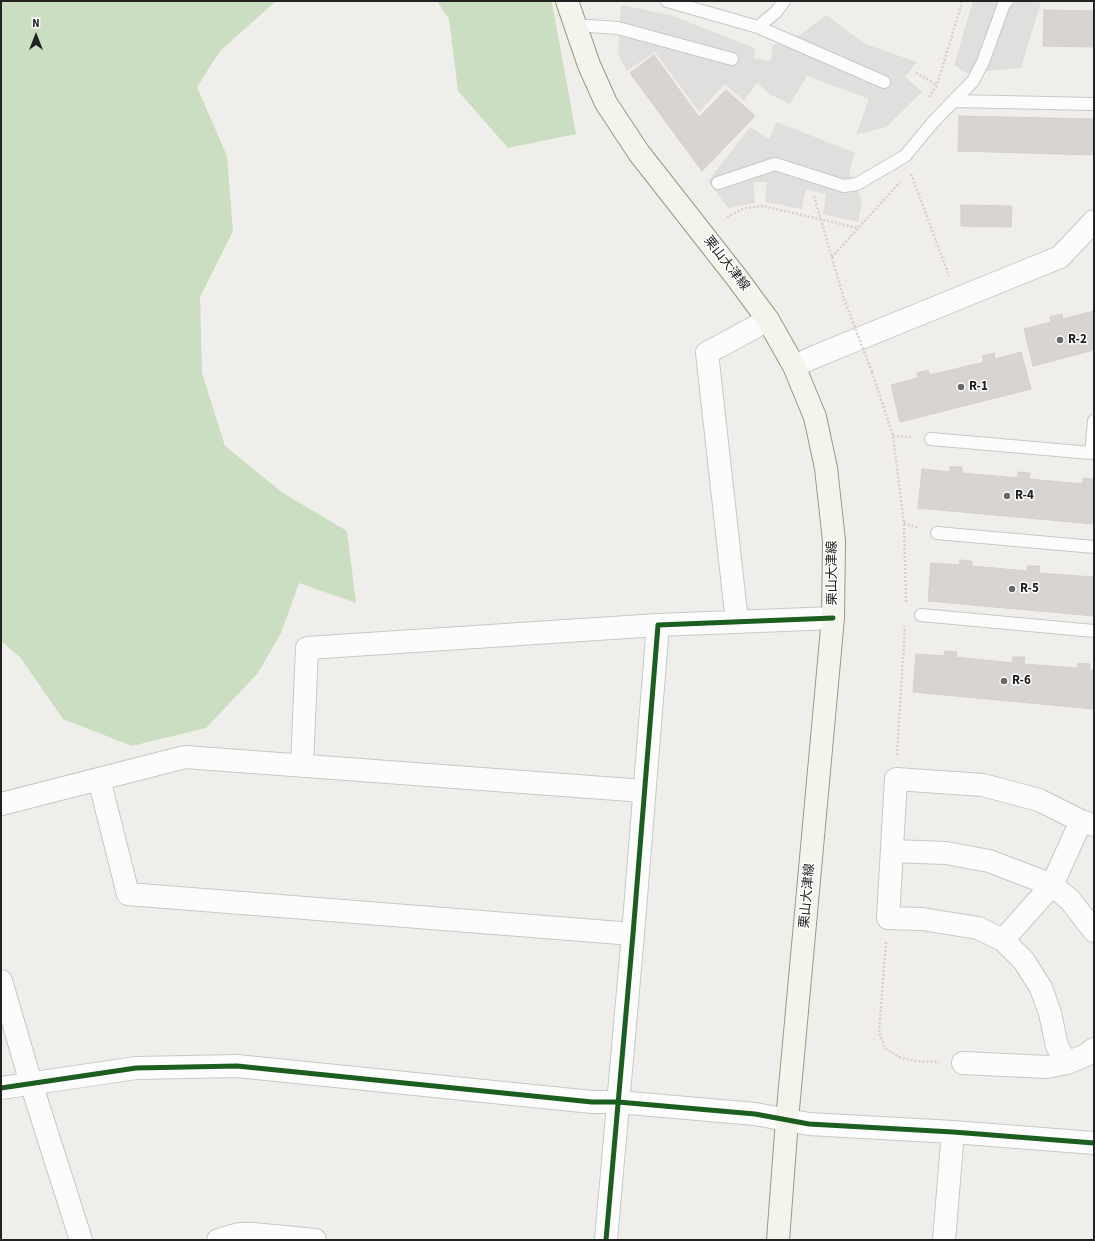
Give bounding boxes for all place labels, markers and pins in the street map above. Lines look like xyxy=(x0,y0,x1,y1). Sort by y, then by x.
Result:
place label: R-2 xyxy=(1068,332,1087,348)
marker: R-2 xyxy=(1055,335,1065,345)
place label: R-1 xyxy=(969,379,988,395)
marker: R-1 xyxy=(956,382,966,392)
place label: R-4 xyxy=(1015,488,1034,504)
marker: R-4 xyxy=(1002,491,1012,501)
place label: R-5 xyxy=(1020,581,1039,597)
marker: R-5 xyxy=(1007,584,1017,594)
place label: R-6 xyxy=(1012,673,1031,689)
marker: R-6 xyxy=(999,676,1009,686)

